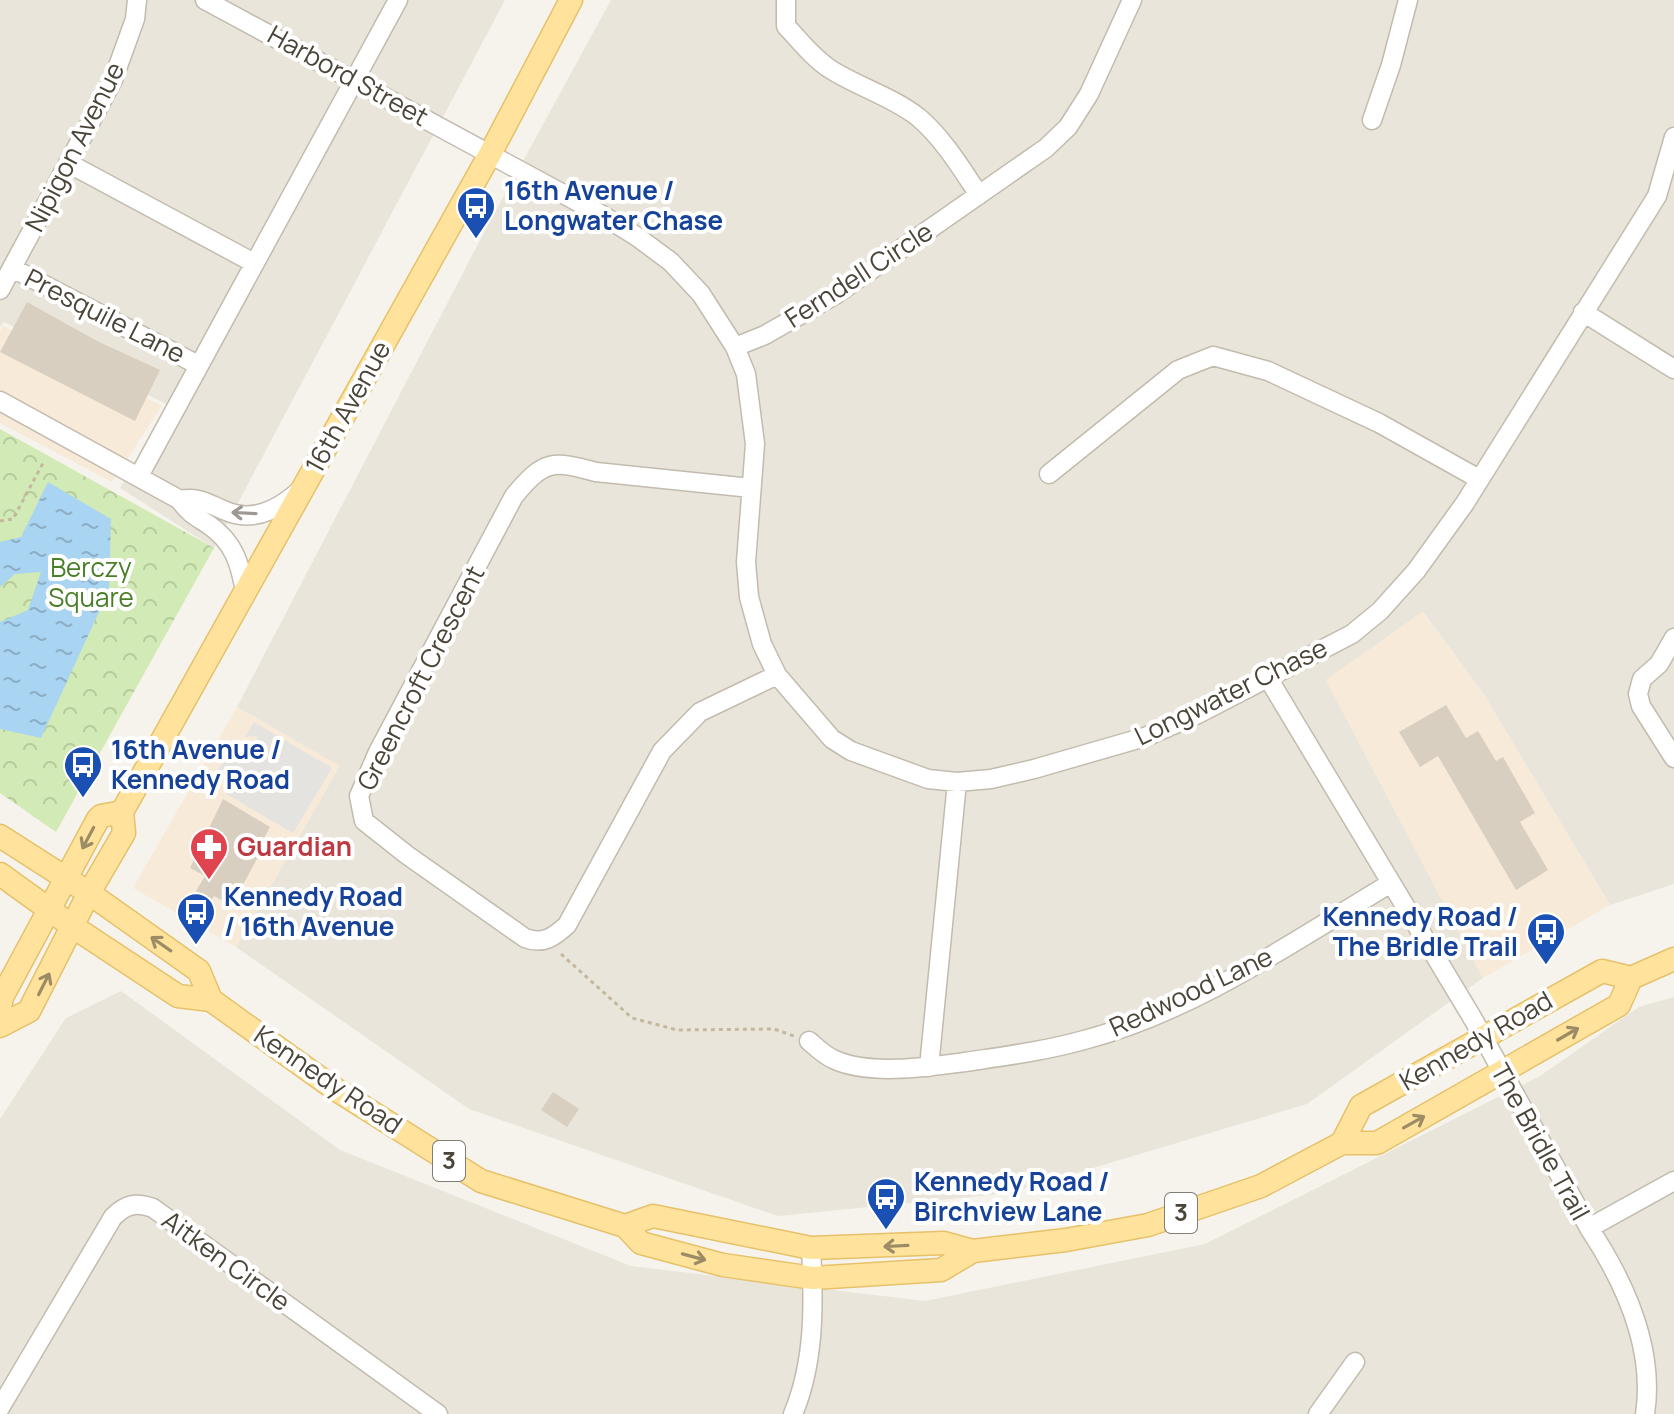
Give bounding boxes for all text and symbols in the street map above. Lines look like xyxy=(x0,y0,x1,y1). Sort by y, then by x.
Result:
street label: Harbord Street xyxy=(262,16,435,134)
street label: Nipigon Avenue xyxy=(16,56,132,237)
place label: 16th Avenue / Longwater Chase xyxy=(504,172,723,238)
bus stop icon: 16th Avenue / Longwater Chase xyxy=(455,185,497,240)
street label: Ferndell Circle xyxy=(778,213,939,335)
street label: Presquile Lane xyxy=(19,259,192,371)
street label: 16th Avenue xyxy=(296,334,398,479)
one-way arrow xyxy=(231,505,258,520)
park label: Berczy Square xyxy=(48,549,134,615)
street label: Greencroft Crescent xyxy=(348,559,492,796)
street label: Longwater Chase xyxy=(1128,629,1333,753)
place label: 16th Avenue / Kennedy Road xyxy=(111,731,290,797)
bus stop icon: 16th Avenue / Kennedy Road xyxy=(62,744,104,799)
one-way arrow xyxy=(80,825,96,849)
pharmacy icon: Guardian xyxy=(188,826,230,881)
place label: Guardian xyxy=(237,828,352,864)
place label: Kennedy Road / 16th Avenue xyxy=(224,878,403,944)
bus stop icon: Kennedy Road / 16th Avenue xyxy=(175,891,217,946)
place label: Kennedy Road / The Bridle Trail xyxy=(1323,898,1518,964)
bus stop icon: Kennedy Road / The Bridle Trail xyxy=(1525,911,1567,966)
one-way arrow xyxy=(150,936,172,952)
street label: Redwood Lane xyxy=(1103,938,1278,1045)
one-way arrow xyxy=(36,972,52,996)
street label: Kennedy Road xyxy=(1392,982,1559,1099)
street label: Kennedy Road xyxy=(248,1016,410,1142)
one-way arrow xyxy=(1556,1026,1579,1042)
street label: The Bridle Trail xyxy=(1483,1057,1599,1226)
one-way arrow xyxy=(1402,1114,1426,1129)
road number: 3 xyxy=(433,1141,465,1181)
place label: Kennedy Road / Birchview Lane xyxy=(914,1163,1110,1229)
bus stop icon: Kennedy Road / Birchview Lane xyxy=(865,1176,907,1231)
road number: 3 xyxy=(1165,1193,1197,1233)
street label: Aitken Circle xyxy=(155,1202,298,1319)
one-way arrow xyxy=(883,1238,910,1253)
one-way arrow xyxy=(681,1250,707,1265)

